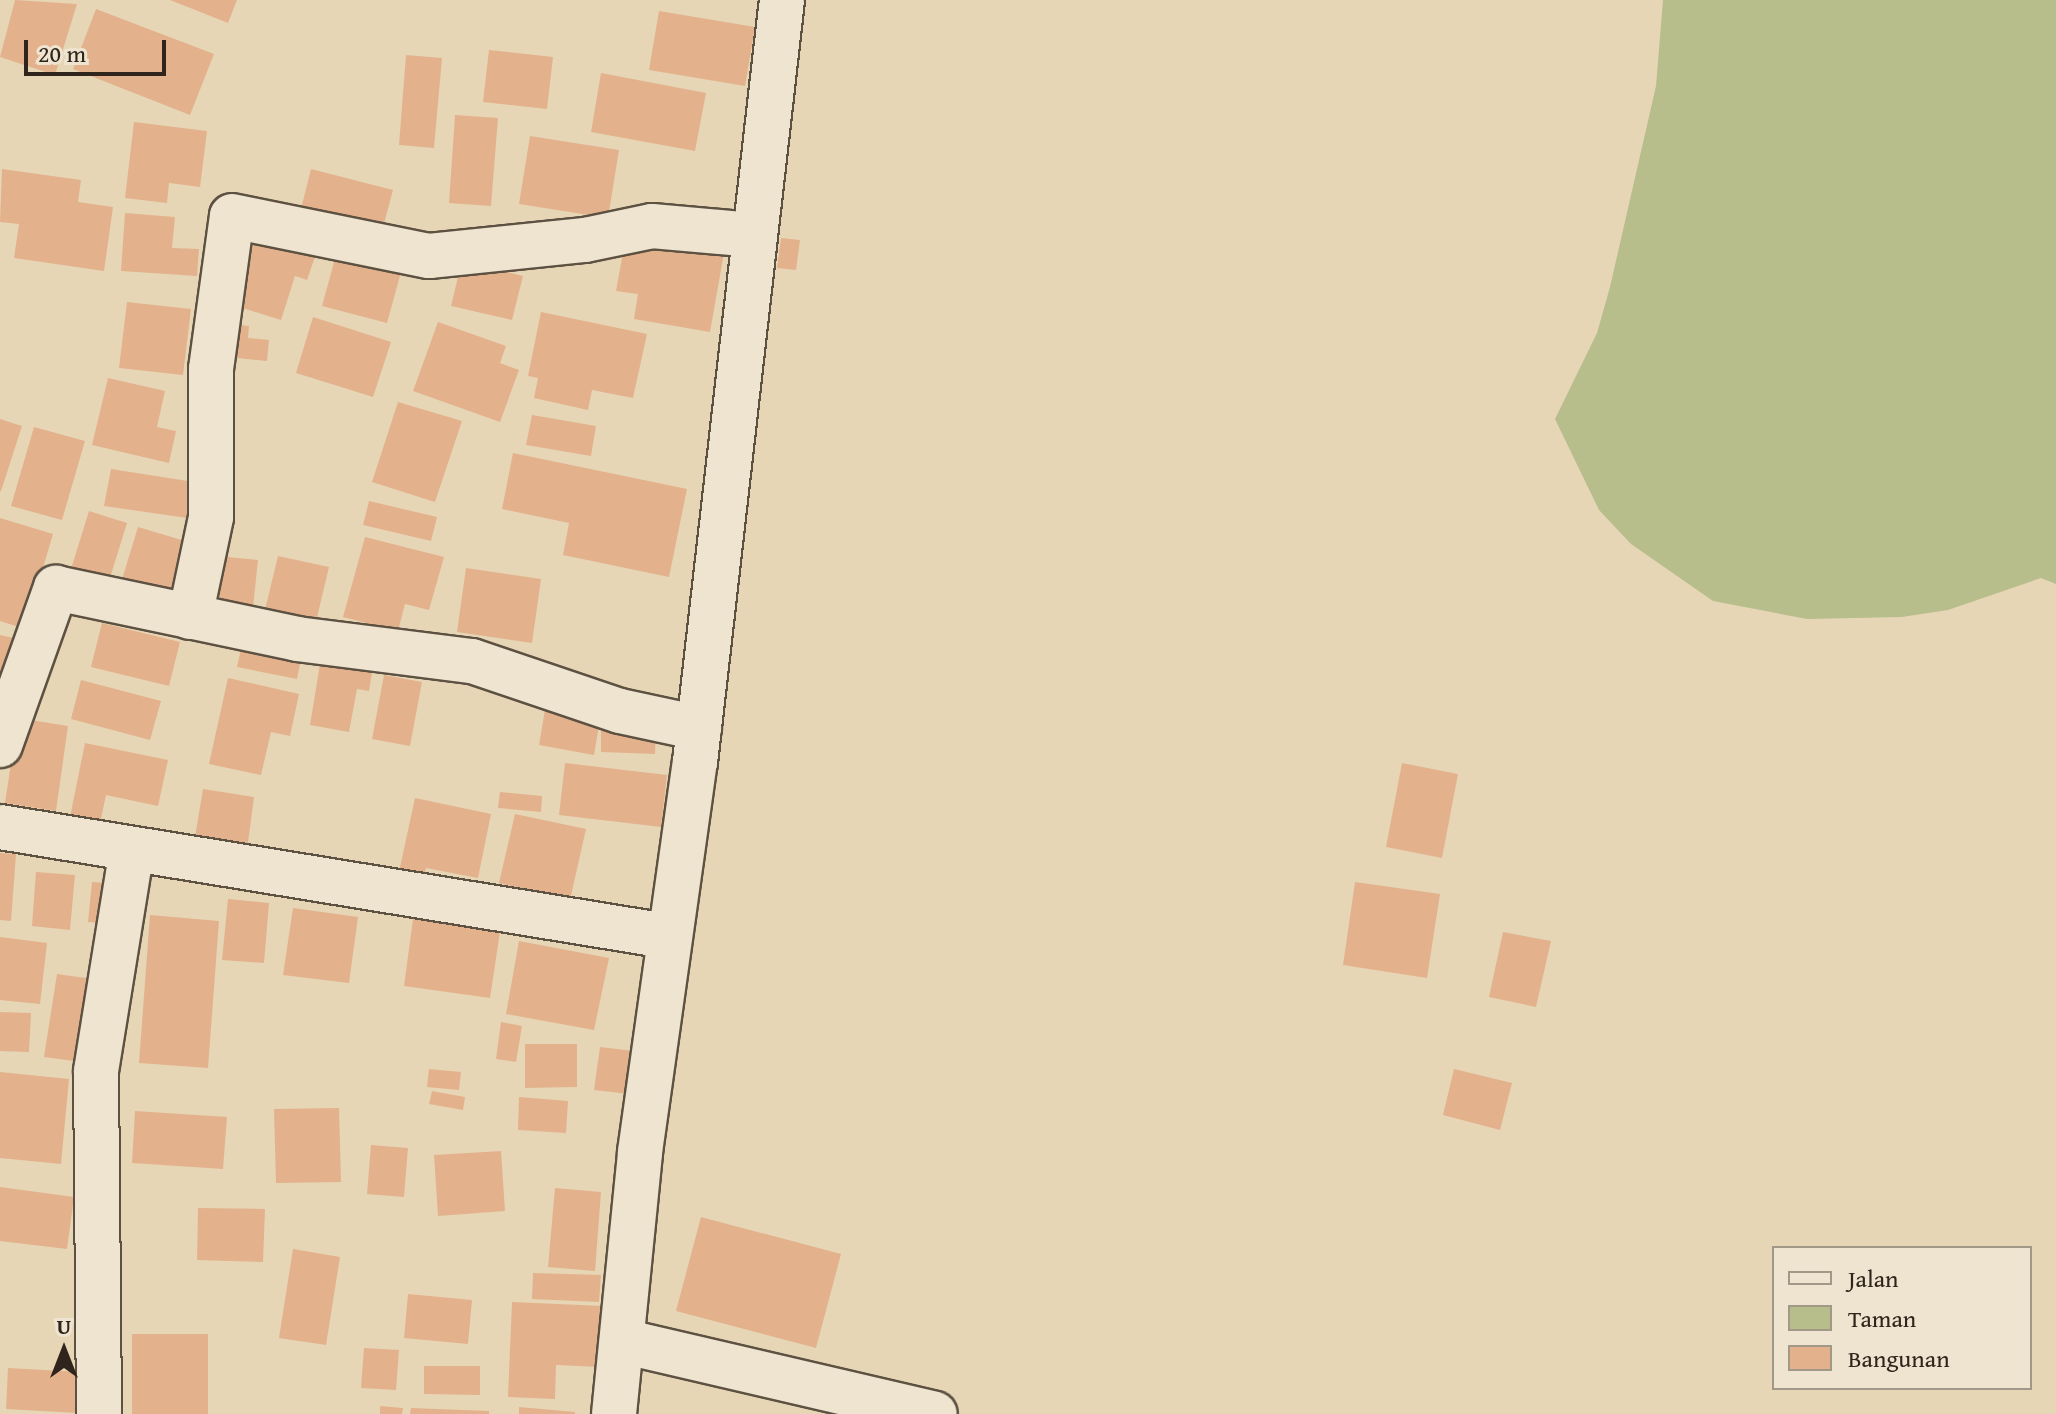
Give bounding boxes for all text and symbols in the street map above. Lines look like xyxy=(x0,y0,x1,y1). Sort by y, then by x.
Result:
scale bar xyxy=(28,24,170,74)
text: 20 m xyxy=(38,36,86,71)
legend xyxy=(1772,1246,2032,1390)
text: Jalan xyxy=(1848,1261,1898,1296)
text: Taman xyxy=(1848,1301,1916,1336)
north arrow xyxy=(24,1310,104,1390)
text: U xyxy=(57,1310,71,1342)
text: Bangunan xyxy=(1848,1341,1950,1376)

